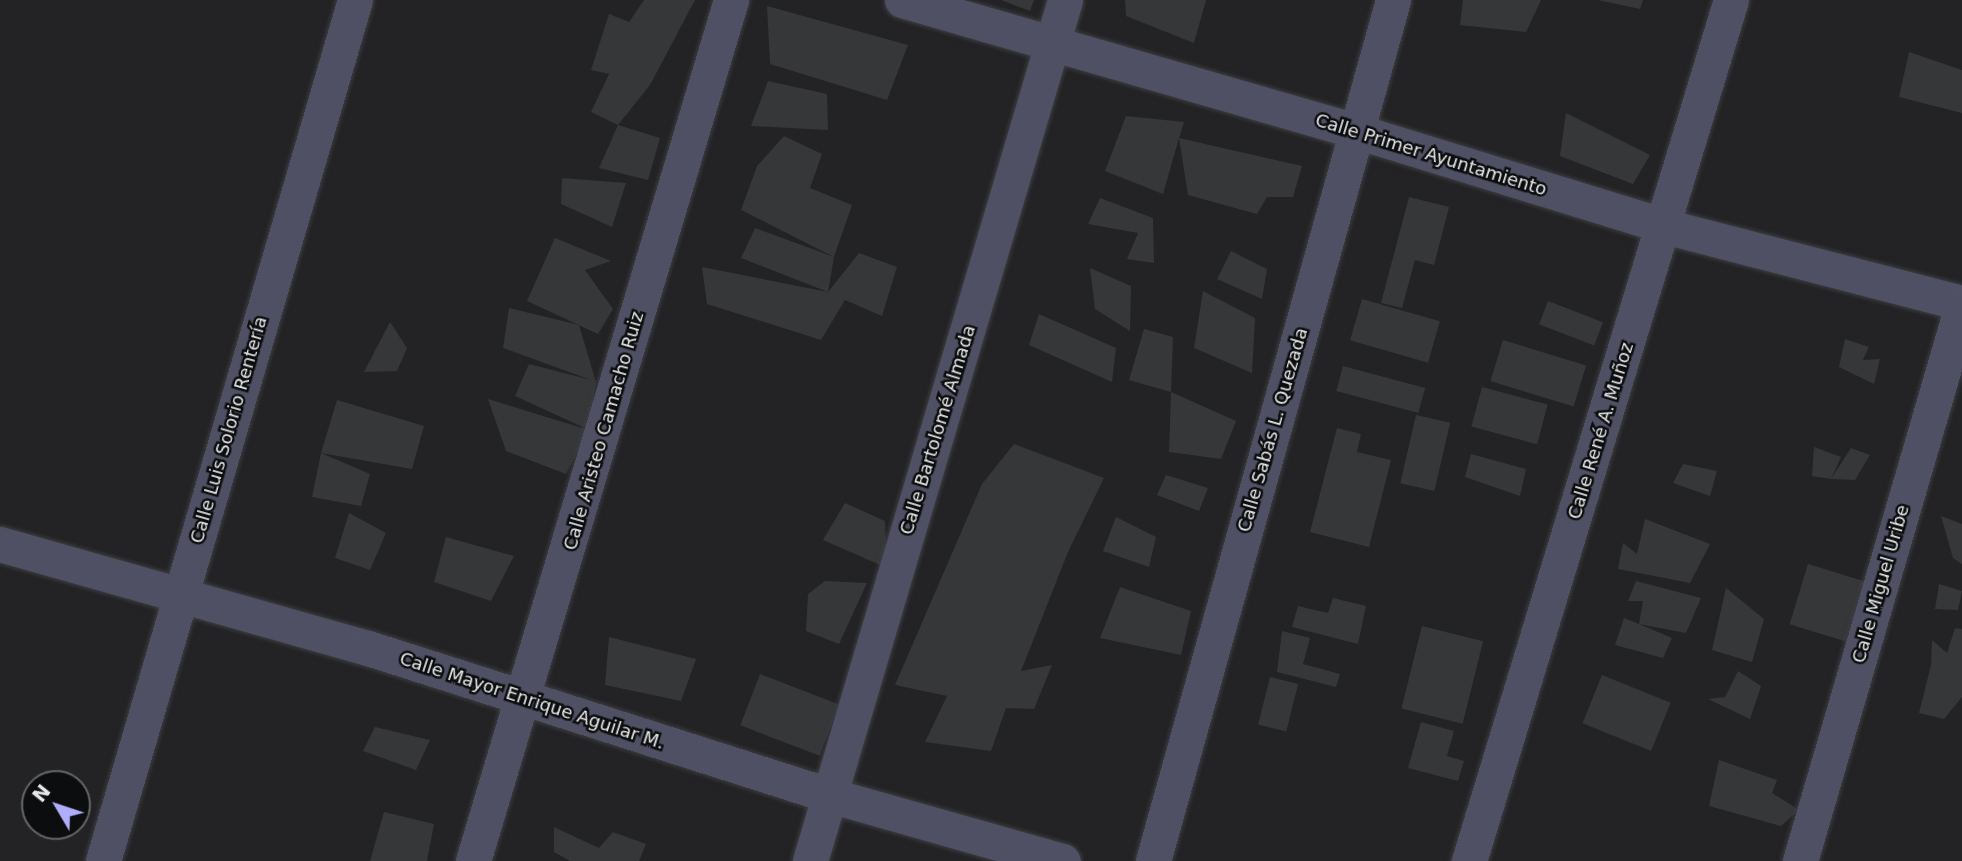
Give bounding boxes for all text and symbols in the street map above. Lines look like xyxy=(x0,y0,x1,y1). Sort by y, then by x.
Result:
street label: Calle Primer Ayuntamiento xyxy=(1313,109,1549,201)
street label: Calle Aristeo Camacho Ruiz xyxy=(560,309,648,553)
street label: Calle Luis Solorio Rentería xyxy=(186,314,272,546)
street label: Calle Bartolomé Almada xyxy=(896,323,980,537)
street label: Calle Sabás L. Quezada xyxy=(1233,325,1313,535)
street label: Calle René A. Muñoz xyxy=(1564,340,1638,522)
street label: Calle Miguel Uribe xyxy=(1848,502,1914,666)
street label: Calle Mayor Enrique Aguilar M. xyxy=(397,648,667,754)
north arrow xyxy=(21,770,91,840)
text: N xyxy=(28,780,55,806)

